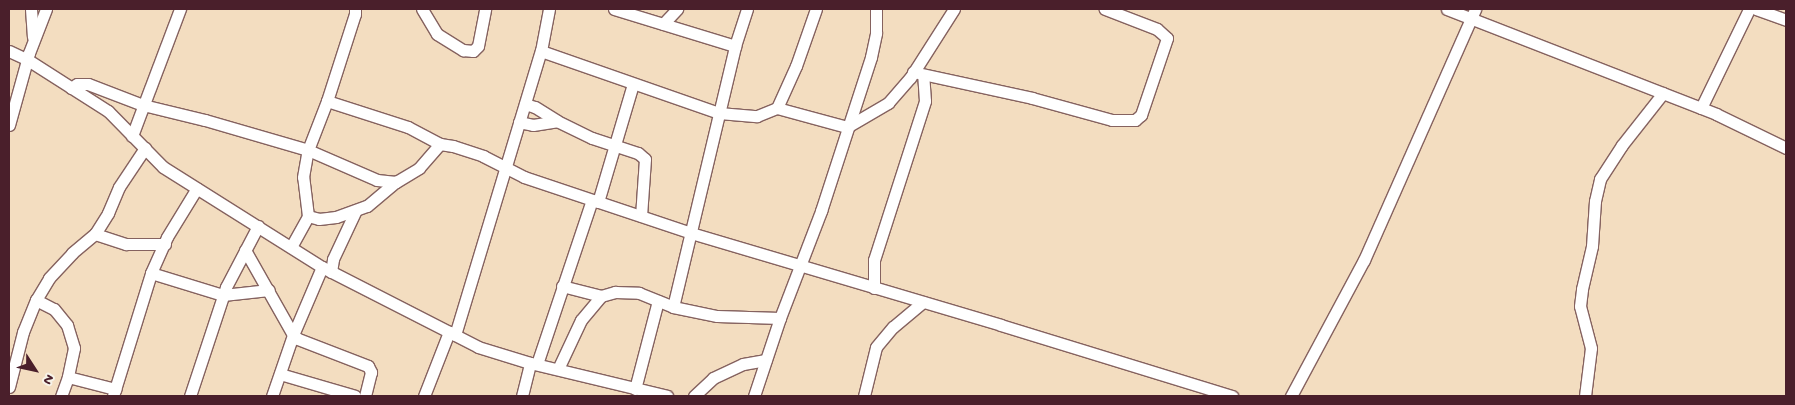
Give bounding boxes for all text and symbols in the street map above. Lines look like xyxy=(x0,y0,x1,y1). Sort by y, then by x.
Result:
north arrow xyxy=(10,345,60,395)
text: N xyxy=(38,370,57,388)

